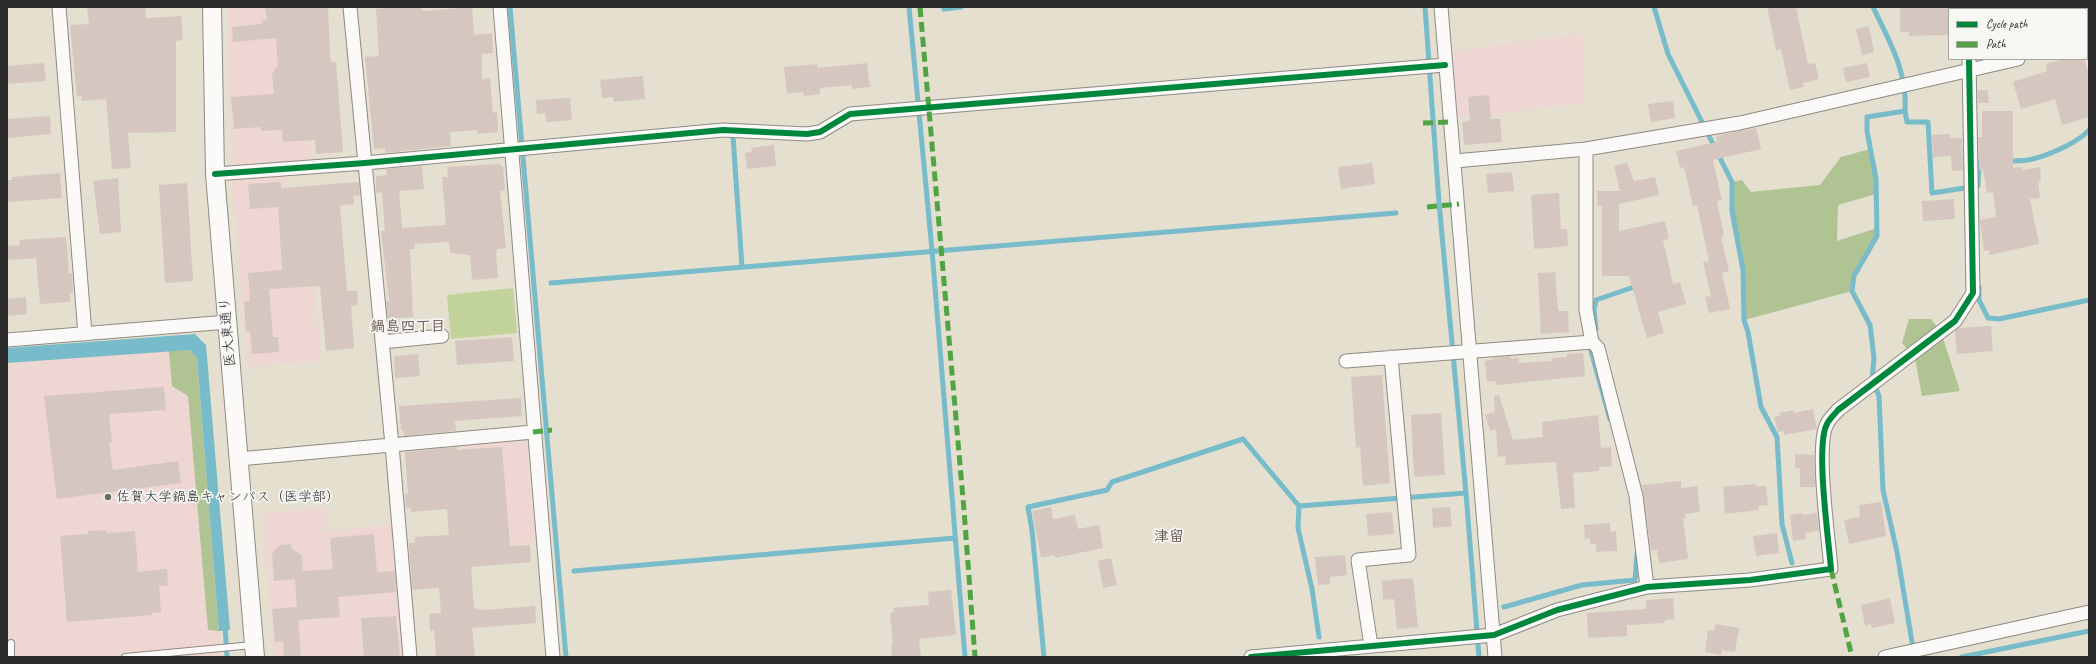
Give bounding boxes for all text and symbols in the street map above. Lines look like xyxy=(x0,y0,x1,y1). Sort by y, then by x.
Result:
legend xyxy=(1948,8,2088,60)
text: Cycle path xyxy=(1986,16,2028,32)
text: Path xyxy=(1986,36,2006,52)
street label: 医大東通り xyxy=(217,296,239,368)
district label: 鍋島四丁目 xyxy=(371,318,445,336)
place label: 佐賀大学鍋島キャンパス（医学部） xyxy=(116,489,340,505)
marker: 佐賀大学鍋島キャンパス（医学部） xyxy=(103,492,113,502)
district label: 津留 xyxy=(1154,528,1184,546)

